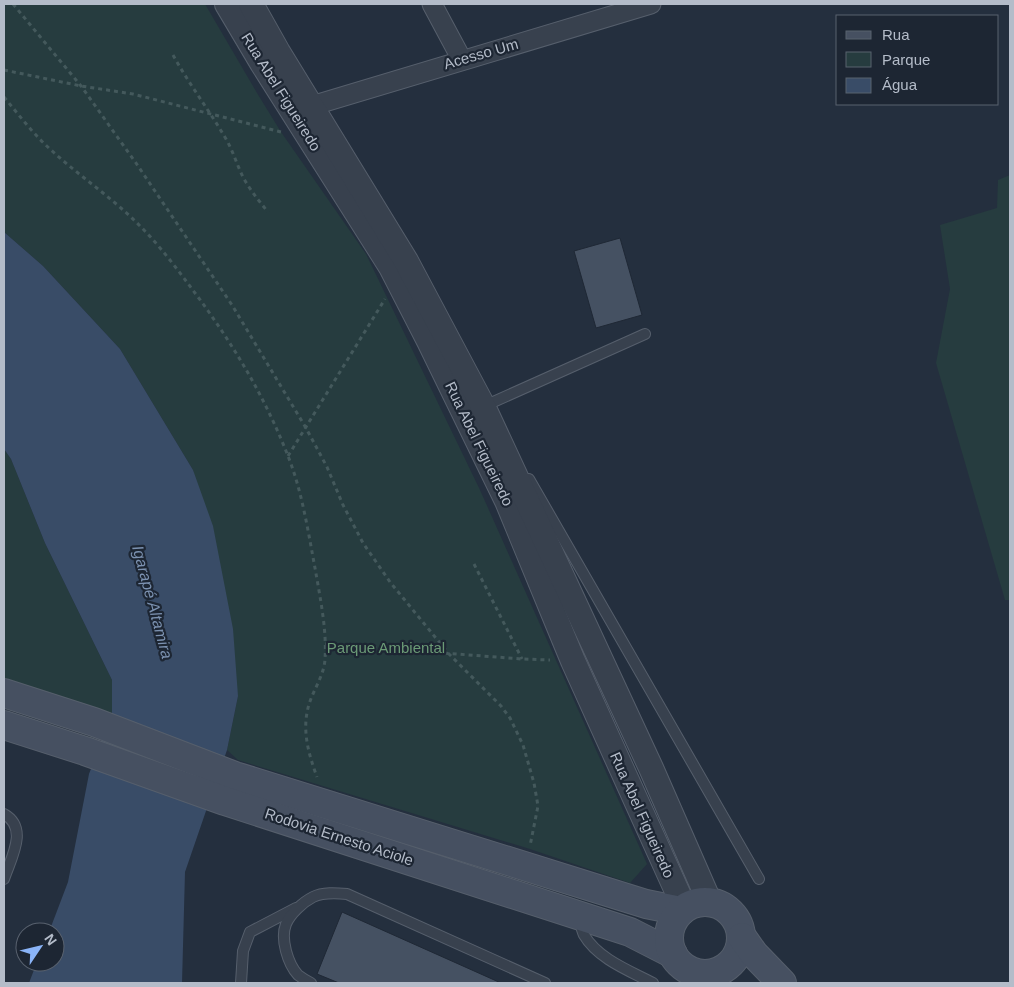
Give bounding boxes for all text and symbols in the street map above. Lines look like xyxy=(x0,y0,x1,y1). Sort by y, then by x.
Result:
legend xyxy=(836,15,999,105)
text: Rua xyxy=(882,26,910,43)
street label: Rua Abel Figueiredo xyxy=(238,30,325,154)
street label: Acesso Um xyxy=(442,35,520,72)
text: Parque xyxy=(882,51,930,68)
text: Água xyxy=(882,76,918,93)
street label: Rua Abel Figueiredo xyxy=(442,379,517,509)
water label: Igarapé Altamira xyxy=(129,544,176,661)
park label: Parque Ambiental xyxy=(327,639,445,656)
street label: Rua Abel Figueiredo xyxy=(607,749,678,880)
street label: Rodovia Ernesto Aciole xyxy=(263,804,416,869)
north arrow xyxy=(15,922,65,972)
text: N xyxy=(41,931,60,948)

